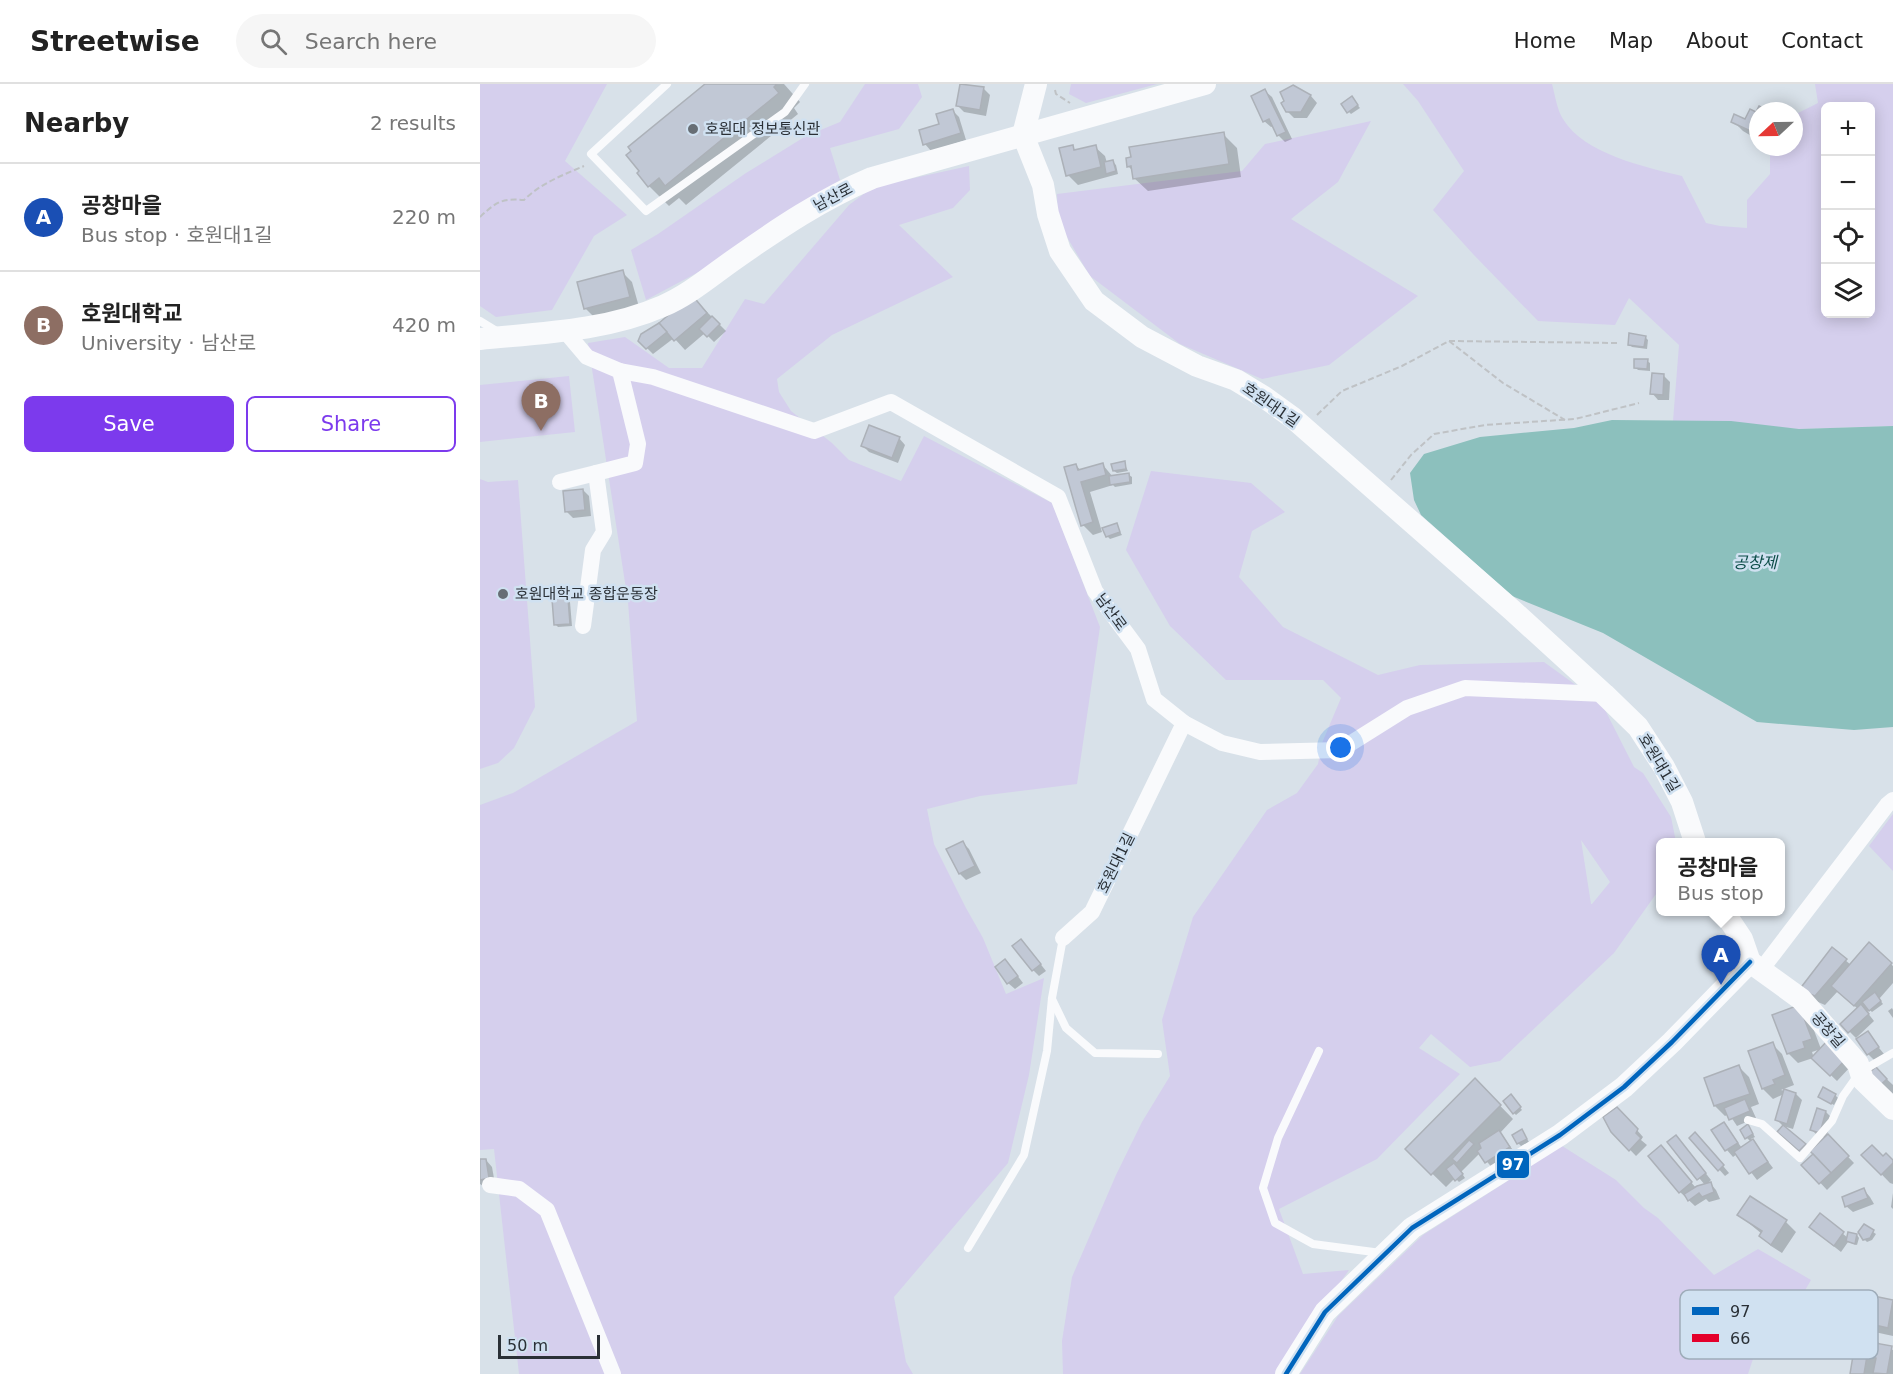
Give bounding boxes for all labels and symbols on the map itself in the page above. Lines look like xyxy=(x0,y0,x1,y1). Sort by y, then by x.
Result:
north arrow xyxy=(1749,102,1803,156)
place label: 호원대 정보통신관 xyxy=(705,120,820,138)
marker: 호원대 정보통신관 xyxy=(686,122,700,136)
street label: 남산로 xyxy=(810,179,856,215)
street label: 호원대1길 xyxy=(1239,379,1303,431)
pin: B xyxy=(522,382,560,431)
water label: 공창제 xyxy=(1733,553,1779,572)
place label: 호원대학교 종합운동장 xyxy=(515,585,658,603)
marker: 호원대학교 종합운동장 xyxy=(496,587,510,601)
street label: 남산로 xyxy=(1092,590,1130,634)
street label: 호원대1길 xyxy=(1635,731,1683,795)
your location xyxy=(1326,733,1355,762)
street label: 호원대1길 xyxy=(1094,830,1138,896)
pin: A xyxy=(1702,936,1740,985)
street label: 공창길 xyxy=(1808,1008,1848,1052)
line badge: 97 xyxy=(1496,1150,1530,1179)
text: 97 xyxy=(1502,1155,1524,1174)
legend xyxy=(1680,1290,1878,1359)
text: 97 xyxy=(1730,1302,1750,1321)
text: 66 xyxy=(1730,1329,1750,1348)
scale bar xyxy=(498,1332,600,1360)

